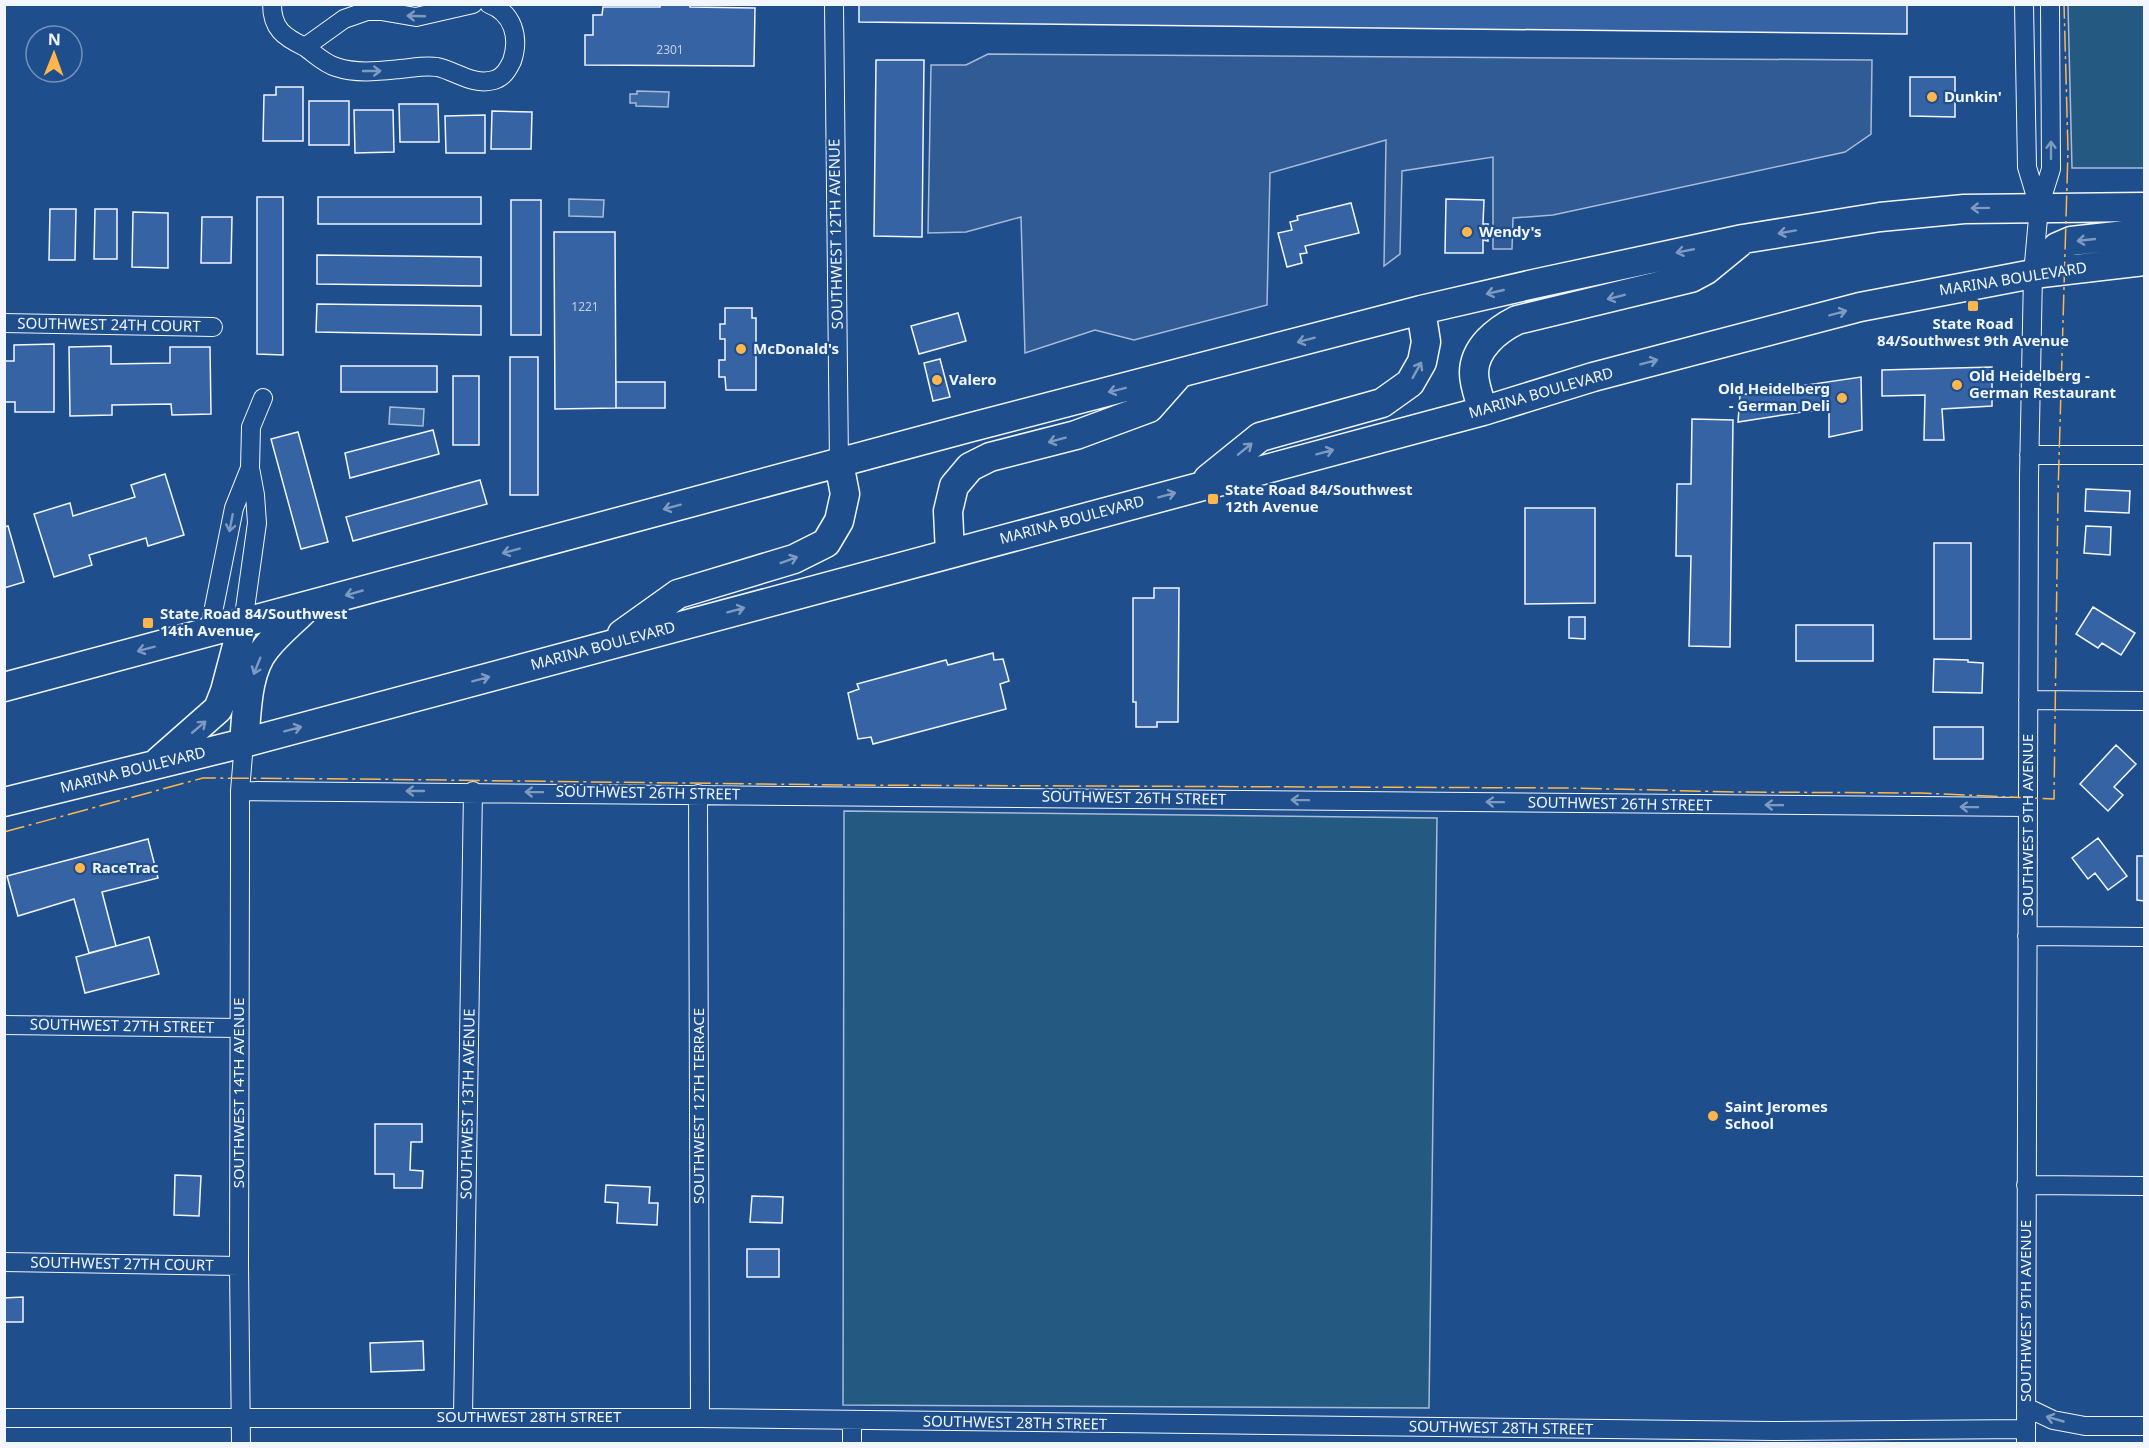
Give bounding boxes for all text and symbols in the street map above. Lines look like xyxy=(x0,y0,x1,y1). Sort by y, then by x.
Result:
one-way arrow xyxy=(406,10,426,21)
north arrow xyxy=(24,24,84,84)
text: N xyxy=(48,28,61,50)
house number: 2301 xyxy=(656,41,684,58)
one-way arrow xyxy=(362,65,382,77)
place label: Dunkin' xyxy=(1944,86,2002,106)
marker: Dunkin' xyxy=(1925,90,1939,104)
street label: SOUTHWEST 12TH AVENUE xyxy=(823,139,847,330)
one-way arrow xyxy=(2045,141,2057,161)
one-way arrow xyxy=(1971,203,1991,214)
place label: Wendy's xyxy=(1479,221,1542,241)
marker: Wendy's xyxy=(1460,225,1474,239)
one-way arrow xyxy=(1778,227,1797,238)
one-way arrow xyxy=(2077,235,2097,246)
one-way arrow xyxy=(1676,246,1696,257)
street label: MARINA BOULEVARD xyxy=(1938,256,2088,300)
one-way arrow xyxy=(1486,287,1505,299)
one-way arrow xyxy=(1606,291,1625,303)
house number: 1221 xyxy=(571,298,599,315)
marker: State Road 84/Southwest 9th Avenue xyxy=(1966,299,1980,313)
one-way arrow xyxy=(1828,306,1847,318)
street label: SOUTHWEST 24TH COURT xyxy=(17,312,201,336)
place label: State Road 84/Southwest 9th Avenue xyxy=(1877,313,2069,350)
one-way arrow xyxy=(1297,335,1316,346)
place label: McDonald's xyxy=(753,338,839,358)
marker: McDonald's xyxy=(734,342,748,356)
one-way arrow xyxy=(1639,356,1658,368)
one-way arrow xyxy=(1411,362,1423,379)
street label: MARINA BOULEVARD xyxy=(1466,362,1615,422)
place label: Old Heidelberg - German Restaurant xyxy=(1969,365,2116,402)
place label: Valero xyxy=(949,369,997,389)
marker: Valero xyxy=(930,373,944,387)
place label: Old Heidelberg - German Deli xyxy=(1718,378,1830,415)
marker: Old Heidelberg - German Restaurant xyxy=(1950,378,1964,392)
one-way arrow xyxy=(1108,385,1127,396)
marker: Old Heidelberg - German Deli xyxy=(1835,391,1849,405)
one-way arrow xyxy=(1048,434,1067,446)
one-way arrow xyxy=(1237,442,1252,456)
one-way arrow xyxy=(1316,446,1335,458)
place label: State Road 84/Southwest 12th Avenue xyxy=(1225,479,1413,516)
one-way arrow xyxy=(1158,488,1177,500)
street label: MARINA BOULEVARD xyxy=(997,490,1147,548)
marker: State Road 84/Southwest 12th Avenue xyxy=(1206,492,1220,506)
one-way arrow xyxy=(663,502,682,513)
one-way arrow xyxy=(225,513,236,532)
one-way arrow xyxy=(502,546,521,557)
one-way arrow xyxy=(779,553,798,564)
one-way arrow xyxy=(344,588,363,600)
place label: State Road 84/Southwest 14th Avenue xyxy=(160,603,348,640)
one-way arrow xyxy=(726,604,745,615)
marker: State Road 84/Southwest 14th Avenue xyxy=(141,616,155,630)
street label: MARINA BOULEVARD xyxy=(528,616,678,674)
one-way arrow xyxy=(136,644,155,655)
one-way arrow xyxy=(251,657,262,675)
one-way arrow xyxy=(471,672,490,684)
one-way arrow xyxy=(191,720,206,734)
one-way arrow xyxy=(283,723,302,735)
street label: SOUTHWEST 9TH AVENUE xyxy=(2017,734,2037,916)
street label: MARINA BOULEVARD xyxy=(58,741,208,797)
street label: SOUTHWEST 26TH STREET xyxy=(556,780,741,804)
one-way arrow xyxy=(405,785,425,797)
street label: SOUTHWEST 26TH STREET xyxy=(1042,785,1227,809)
one-way arrow xyxy=(525,786,545,798)
street label: SOUTHWEST 26TH STREET xyxy=(1528,791,1713,815)
one-way arrow xyxy=(1291,794,1311,806)
one-way arrow xyxy=(1486,797,1506,808)
one-way arrow xyxy=(1765,799,1785,811)
one-way arrow xyxy=(1960,801,1980,813)
place label: RaceTrac xyxy=(92,857,159,877)
marker: RaceTrac xyxy=(73,861,87,875)
street label: SOUTHWEST 14TH AVENUE xyxy=(228,998,248,1188)
street label: SOUTHWEST 13TH AVENUE xyxy=(455,1008,479,1199)
street label: SOUTHWEST 12TH TERRACE xyxy=(688,1008,708,1204)
street label: SOUTHWEST 27TH STREET xyxy=(30,1013,215,1037)
place label: Saint Jeromes School xyxy=(1725,1096,1828,1133)
marker: Saint Jeromes School xyxy=(1706,1109,1720,1123)
street label: SOUTHWEST 9TH AVENUE xyxy=(2015,1220,2035,1402)
street label: SOUTHWEST 27TH COURT xyxy=(30,1251,214,1275)
street label: SOUTHWEST 28TH STREET xyxy=(437,1406,622,1426)
street label: SOUTHWEST 28TH STREET xyxy=(923,1410,1108,1434)
one-way arrow xyxy=(2046,1413,2065,1424)
street label: SOUTHWEST 28TH STREET xyxy=(1409,1415,1594,1439)

